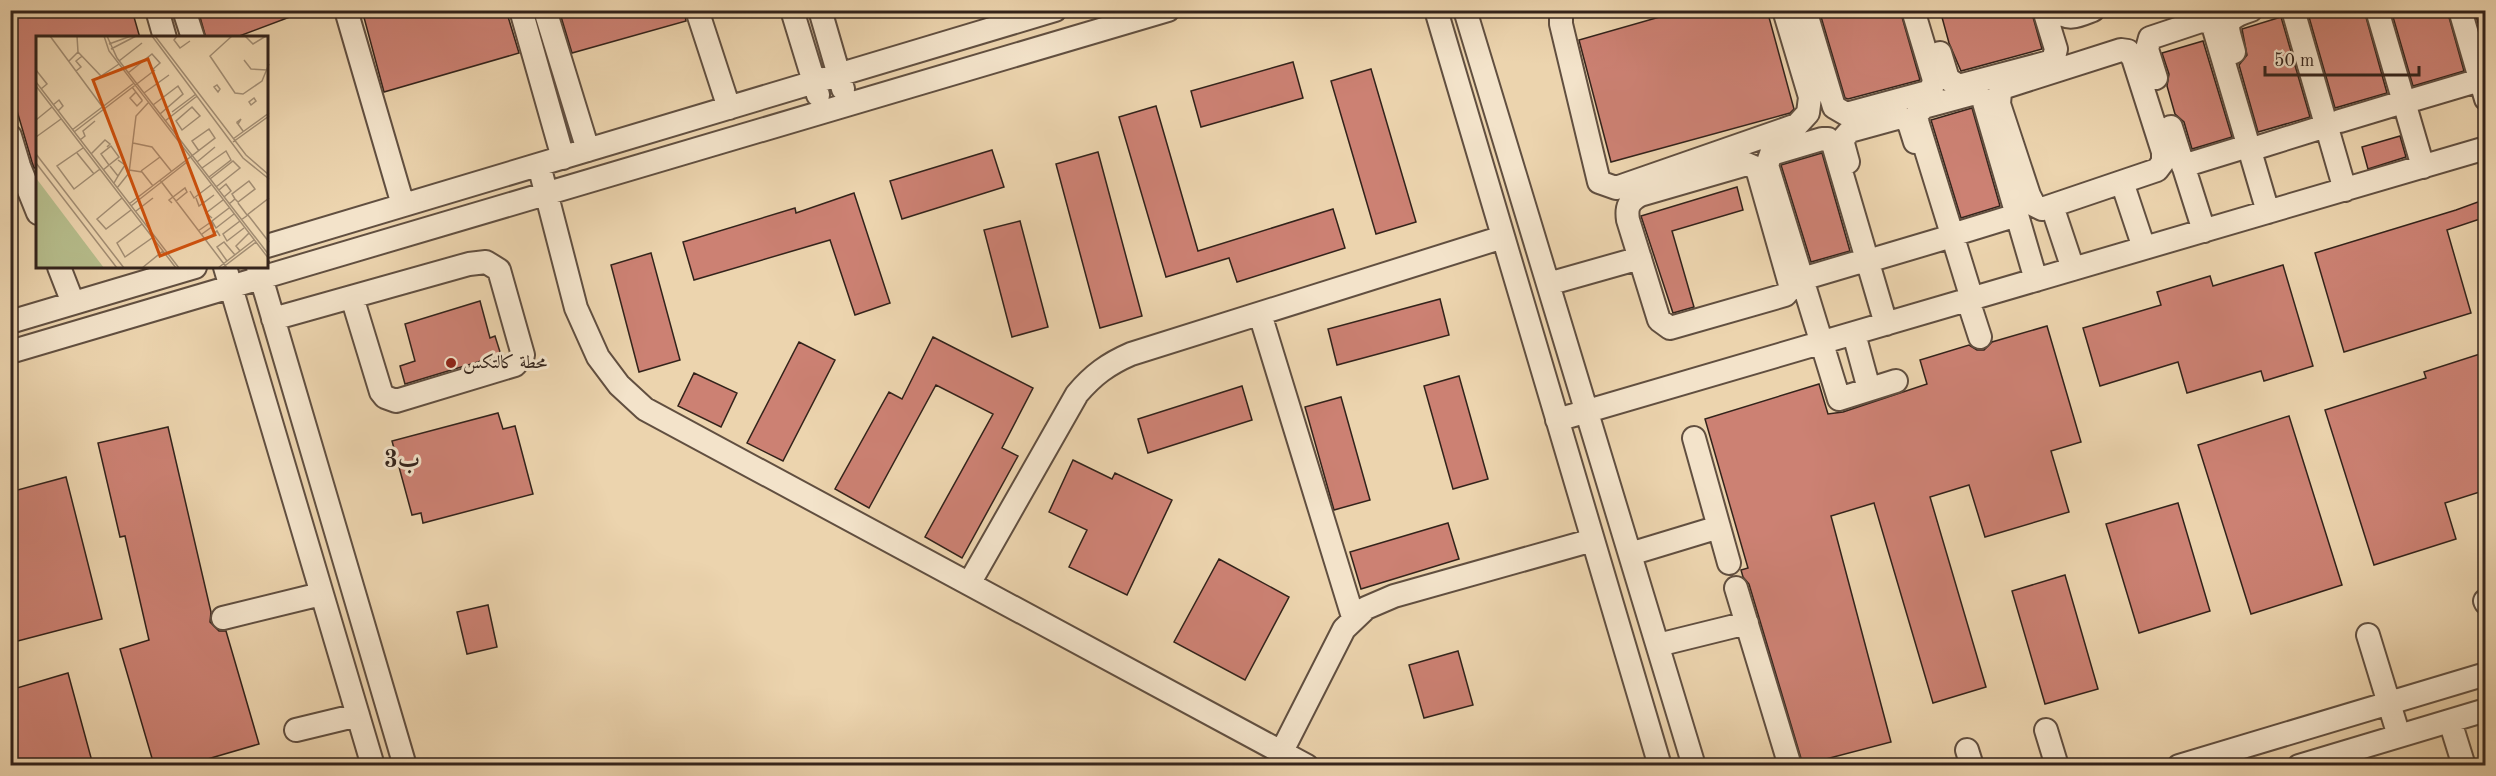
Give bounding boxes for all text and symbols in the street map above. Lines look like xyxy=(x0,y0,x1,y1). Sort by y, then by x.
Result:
inset map xyxy=(36,36,268,268)
scale bar xyxy=(2265,39,2420,77)
text: 50 m xyxy=(2274,52,2314,70)
place label: محطة كالتكس xyxy=(463,353,547,374)
marker: محطة كالتكس xyxy=(444,356,458,370)
district label: ب3 xyxy=(384,449,420,474)

